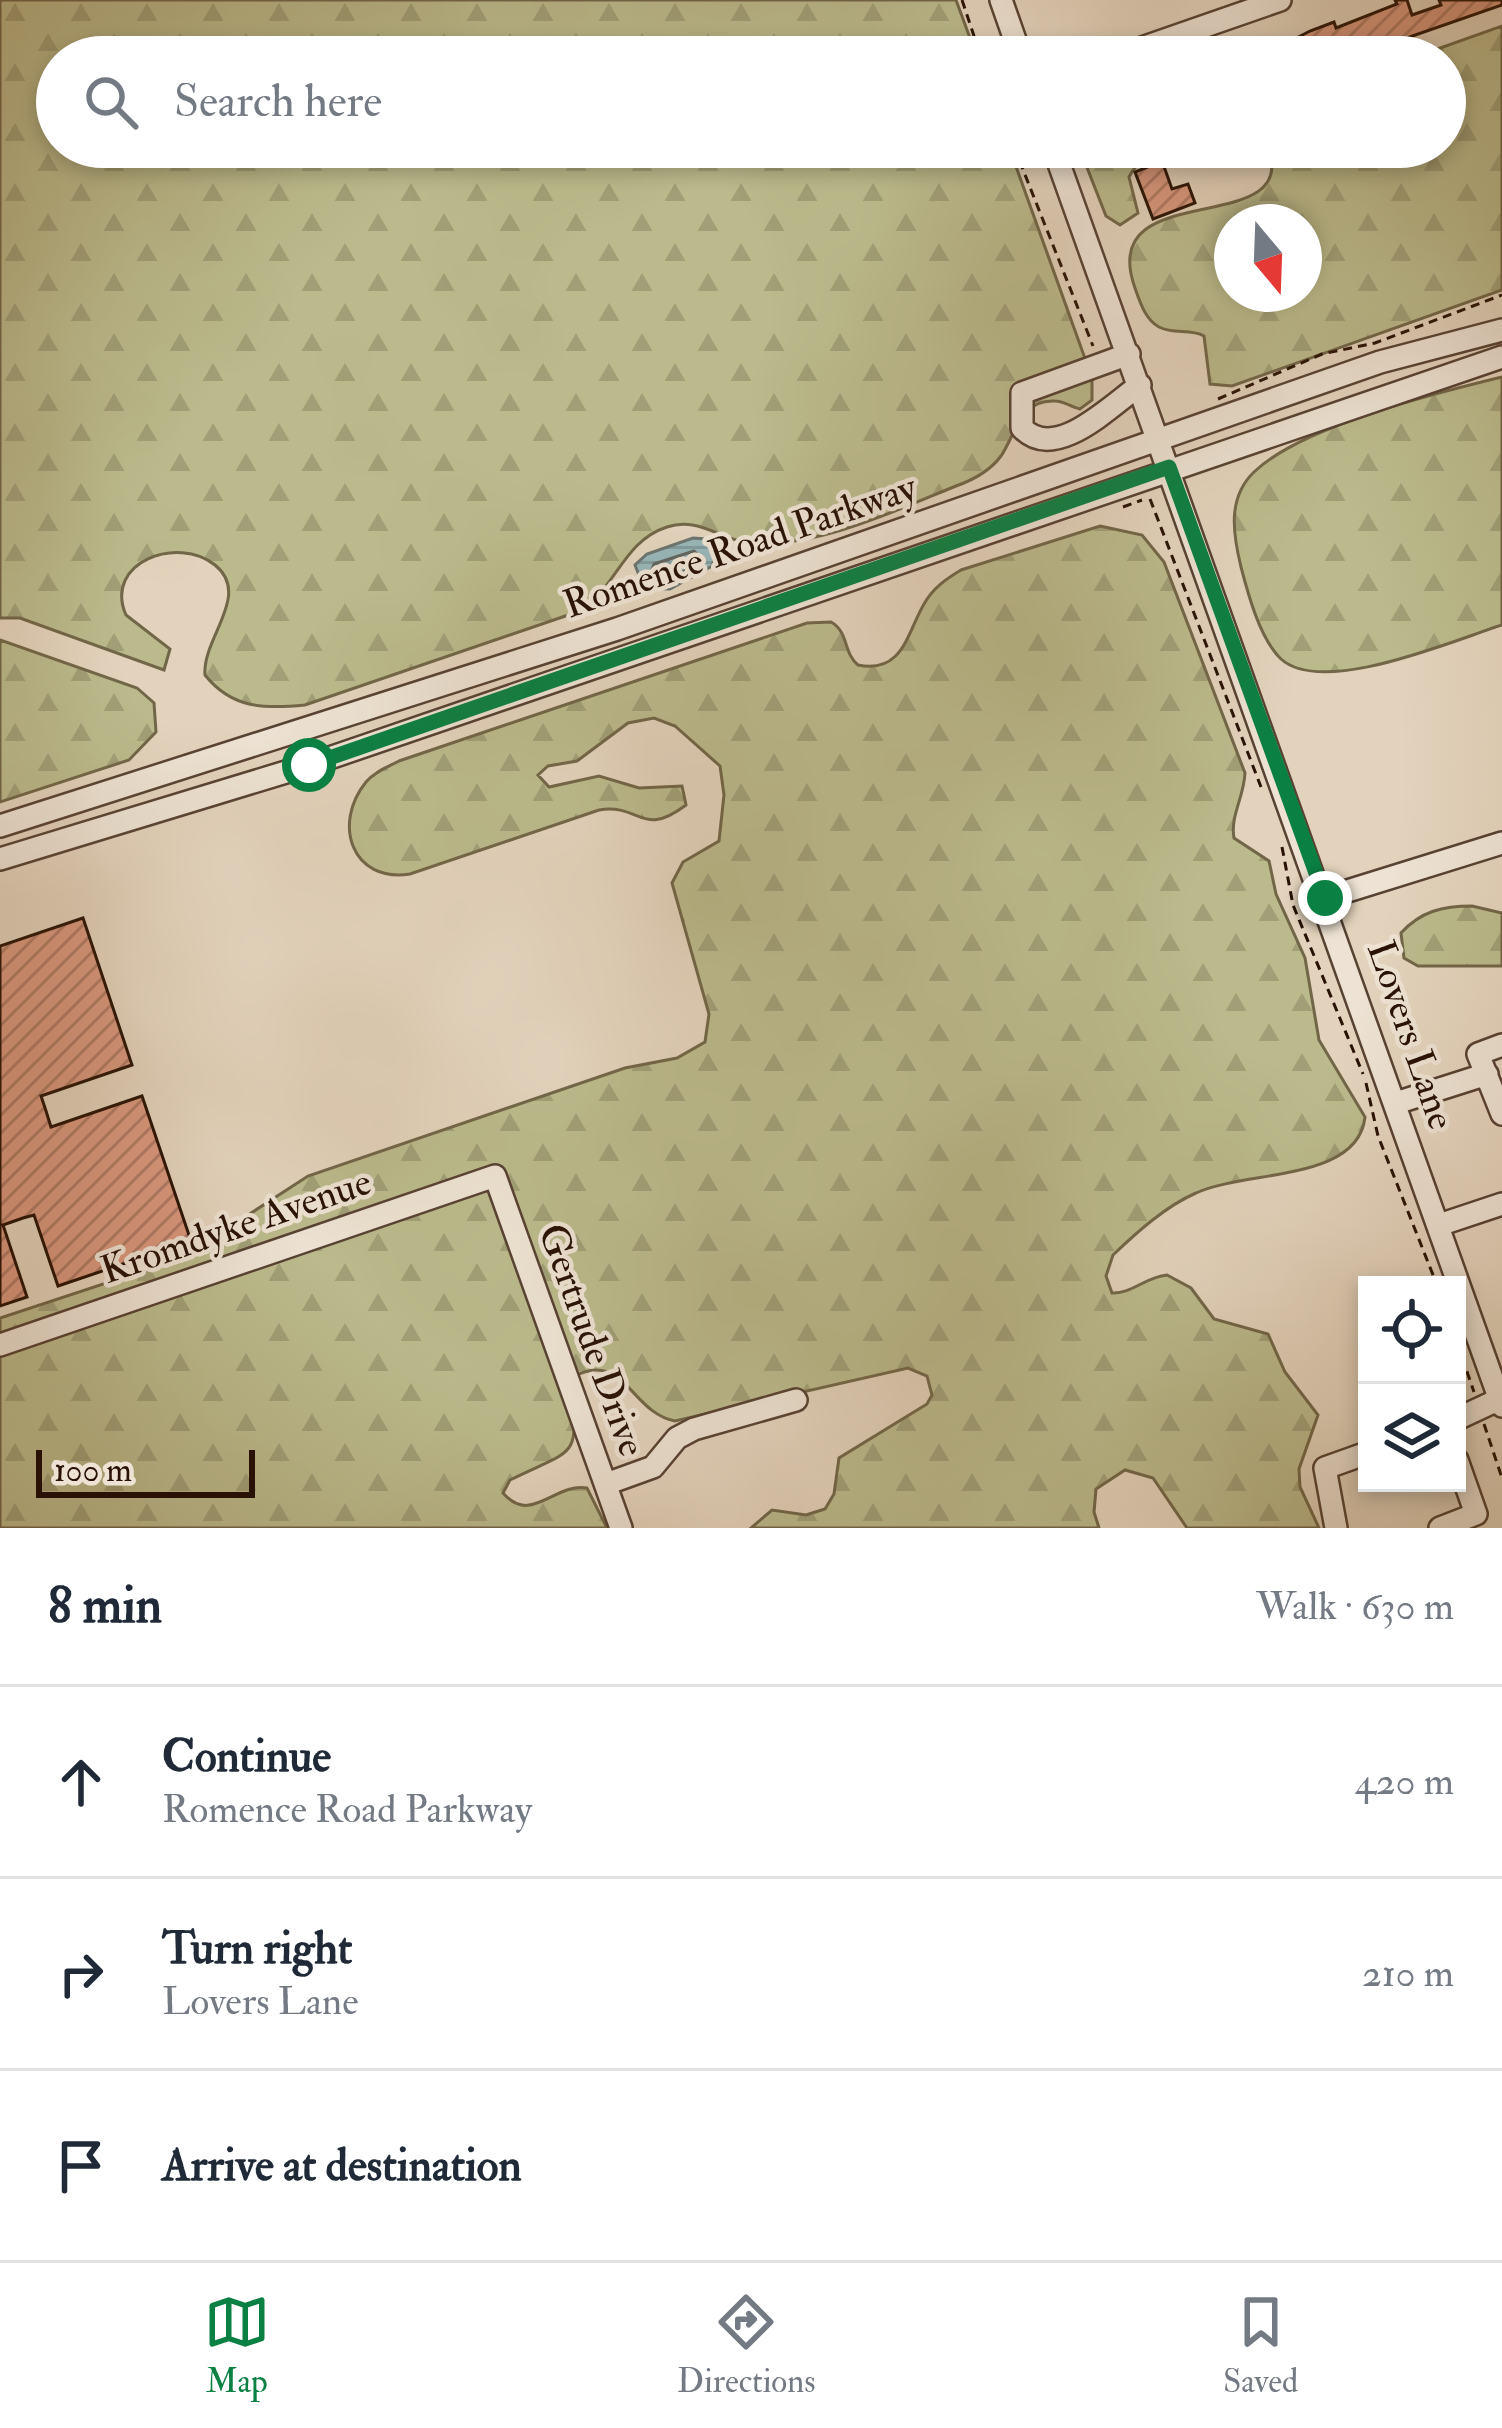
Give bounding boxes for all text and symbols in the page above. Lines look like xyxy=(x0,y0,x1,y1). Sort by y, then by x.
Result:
search box xyxy=(36,36,1466,168)
icon: search xyxy=(78,69,144,135)
text: Search here xyxy=(174,74,382,130)
north arrow xyxy=(1214,204,1322,312)
street label: Romence Road Parkway xyxy=(557,462,924,629)
route start xyxy=(282,738,336,792)
route end xyxy=(1298,871,1352,925)
street label: Lovers Lane xyxy=(1356,934,1466,1136)
street label: Kromdyke Avenue xyxy=(95,1157,377,1295)
street label: Gertrude Drive xyxy=(527,1217,657,1463)
map controls xyxy=(1358,1276,1466,1492)
button: locate xyxy=(1358,1276,1466,1384)
button: layers xyxy=(1358,1384,1466,1492)
scale bar xyxy=(36,1444,255,1497)
text: 100 m xyxy=(54,1450,132,1491)
text: 8 min xyxy=(48,1574,162,1638)
text: Walk · 630 m xyxy=(1256,1582,1454,1631)
text: Continue xyxy=(162,1729,331,1785)
icon: ahead xyxy=(48,1749,114,1815)
text: 420 m xyxy=(1355,1757,1454,1806)
text: Romence Road Parkway xyxy=(162,1785,532,1834)
text: Turn right xyxy=(162,1921,352,1977)
icon: right xyxy=(48,1941,114,2007)
text: 210 m xyxy=(1362,1949,1454,1998)
text: Lovers Lane xyxy=(162,1977,358,2026)
icon: arrive xyxy=(48,2133,114,2199)
text: Arrive at destination xyxy=(162,2138,522,2194)
tab: Map xyxy=(204,2289,270,2402)
tab: Directions xyxy=(677,2289,816,2402)
tab: Saved xyxy=(1223,2289,1298,2402)

